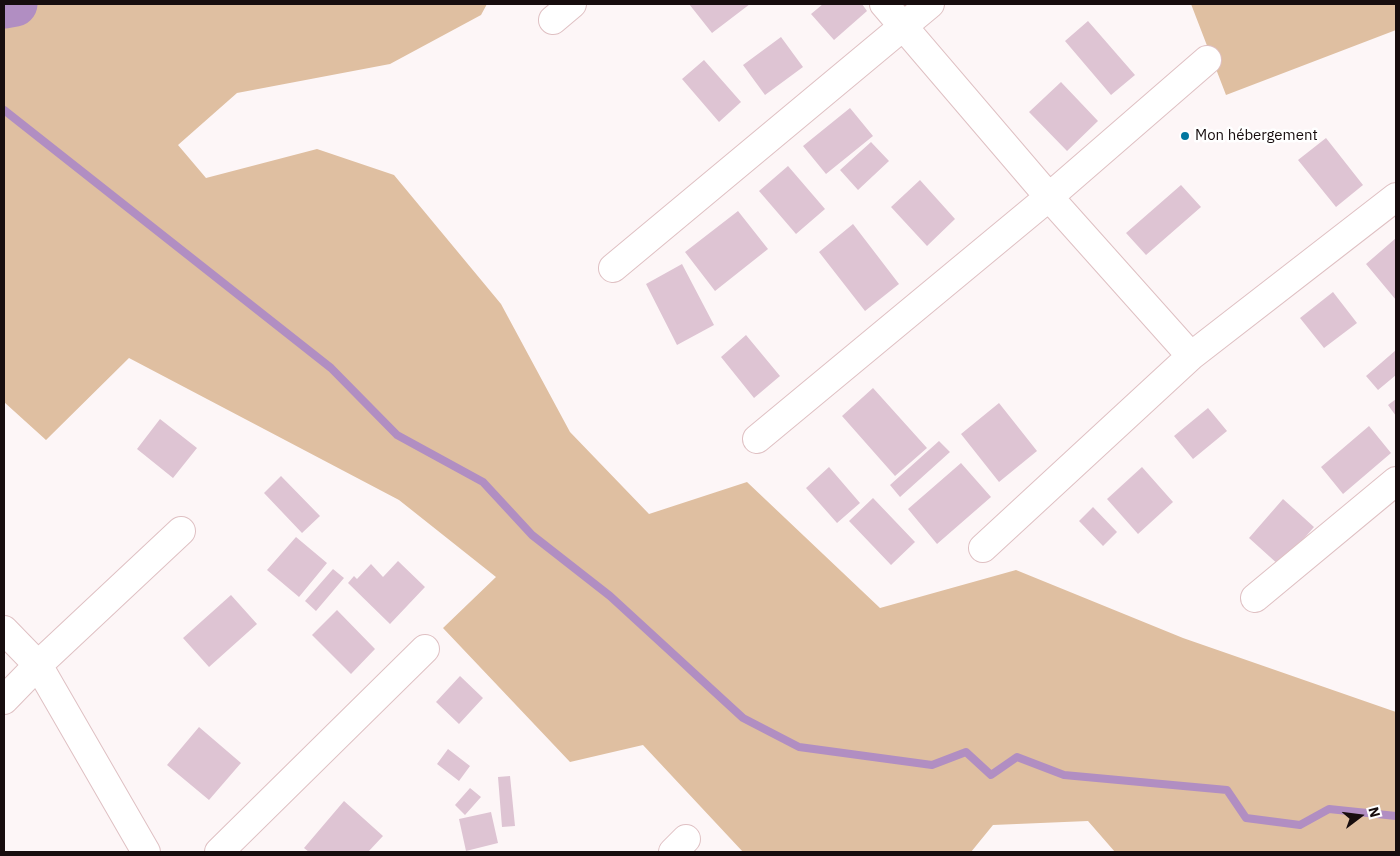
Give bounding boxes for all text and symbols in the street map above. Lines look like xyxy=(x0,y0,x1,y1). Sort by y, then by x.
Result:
place label: Mon hébergement xyxy=(1195,127,1318,145)
marker: Mon hébergement xyxy=(1179,130,1191,142)
north arrow xyxy=(1335,791,1385,841)
text: N xyxy=(1364,805,1384,819)

